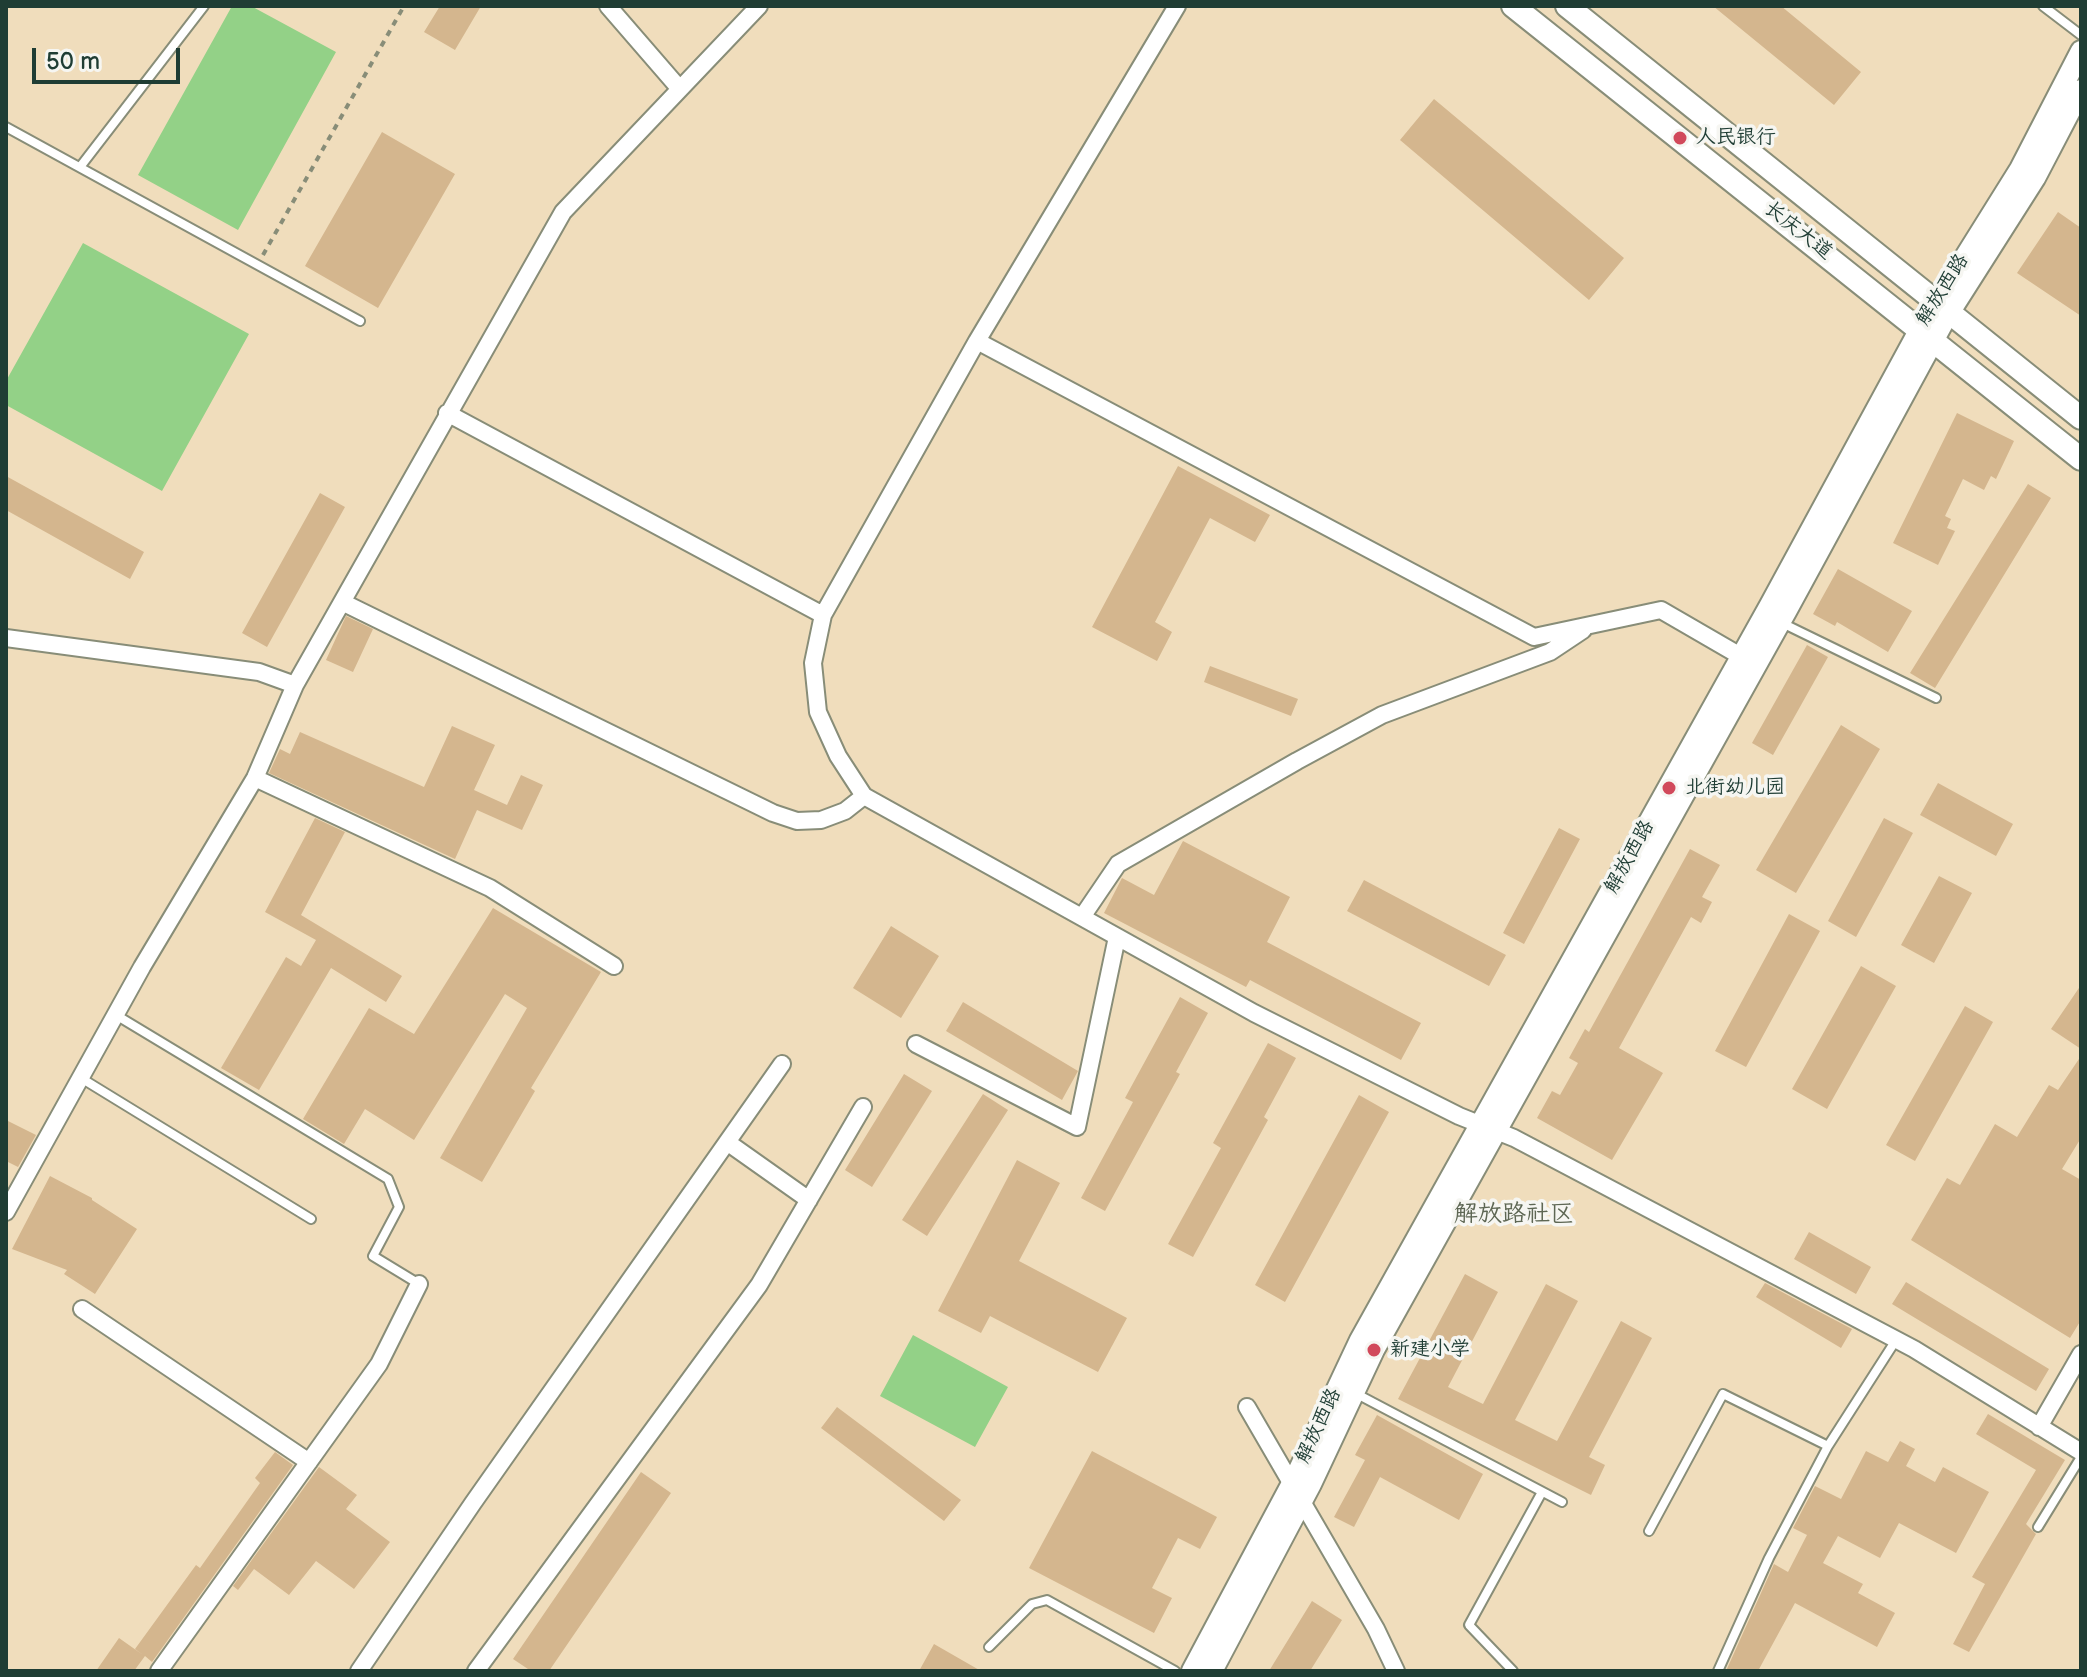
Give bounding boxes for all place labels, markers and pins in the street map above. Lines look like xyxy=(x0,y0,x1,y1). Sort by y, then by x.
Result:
place label: 人民银行 xyxy=(1696,126,1776,150)
marker: 人民银行 xyxy=(1671,129,1689,147)
place label: 北街幼儿园 xyxy=(1685,776,1785,800)
marker: 北街幼儿园 xyxy=(1660,779,1678,797)
place label: 新建小学 xyxy=(1390,1338,1470,1362)
marker: 新建小学 xyxy=(1365,1341,1383,1359)

